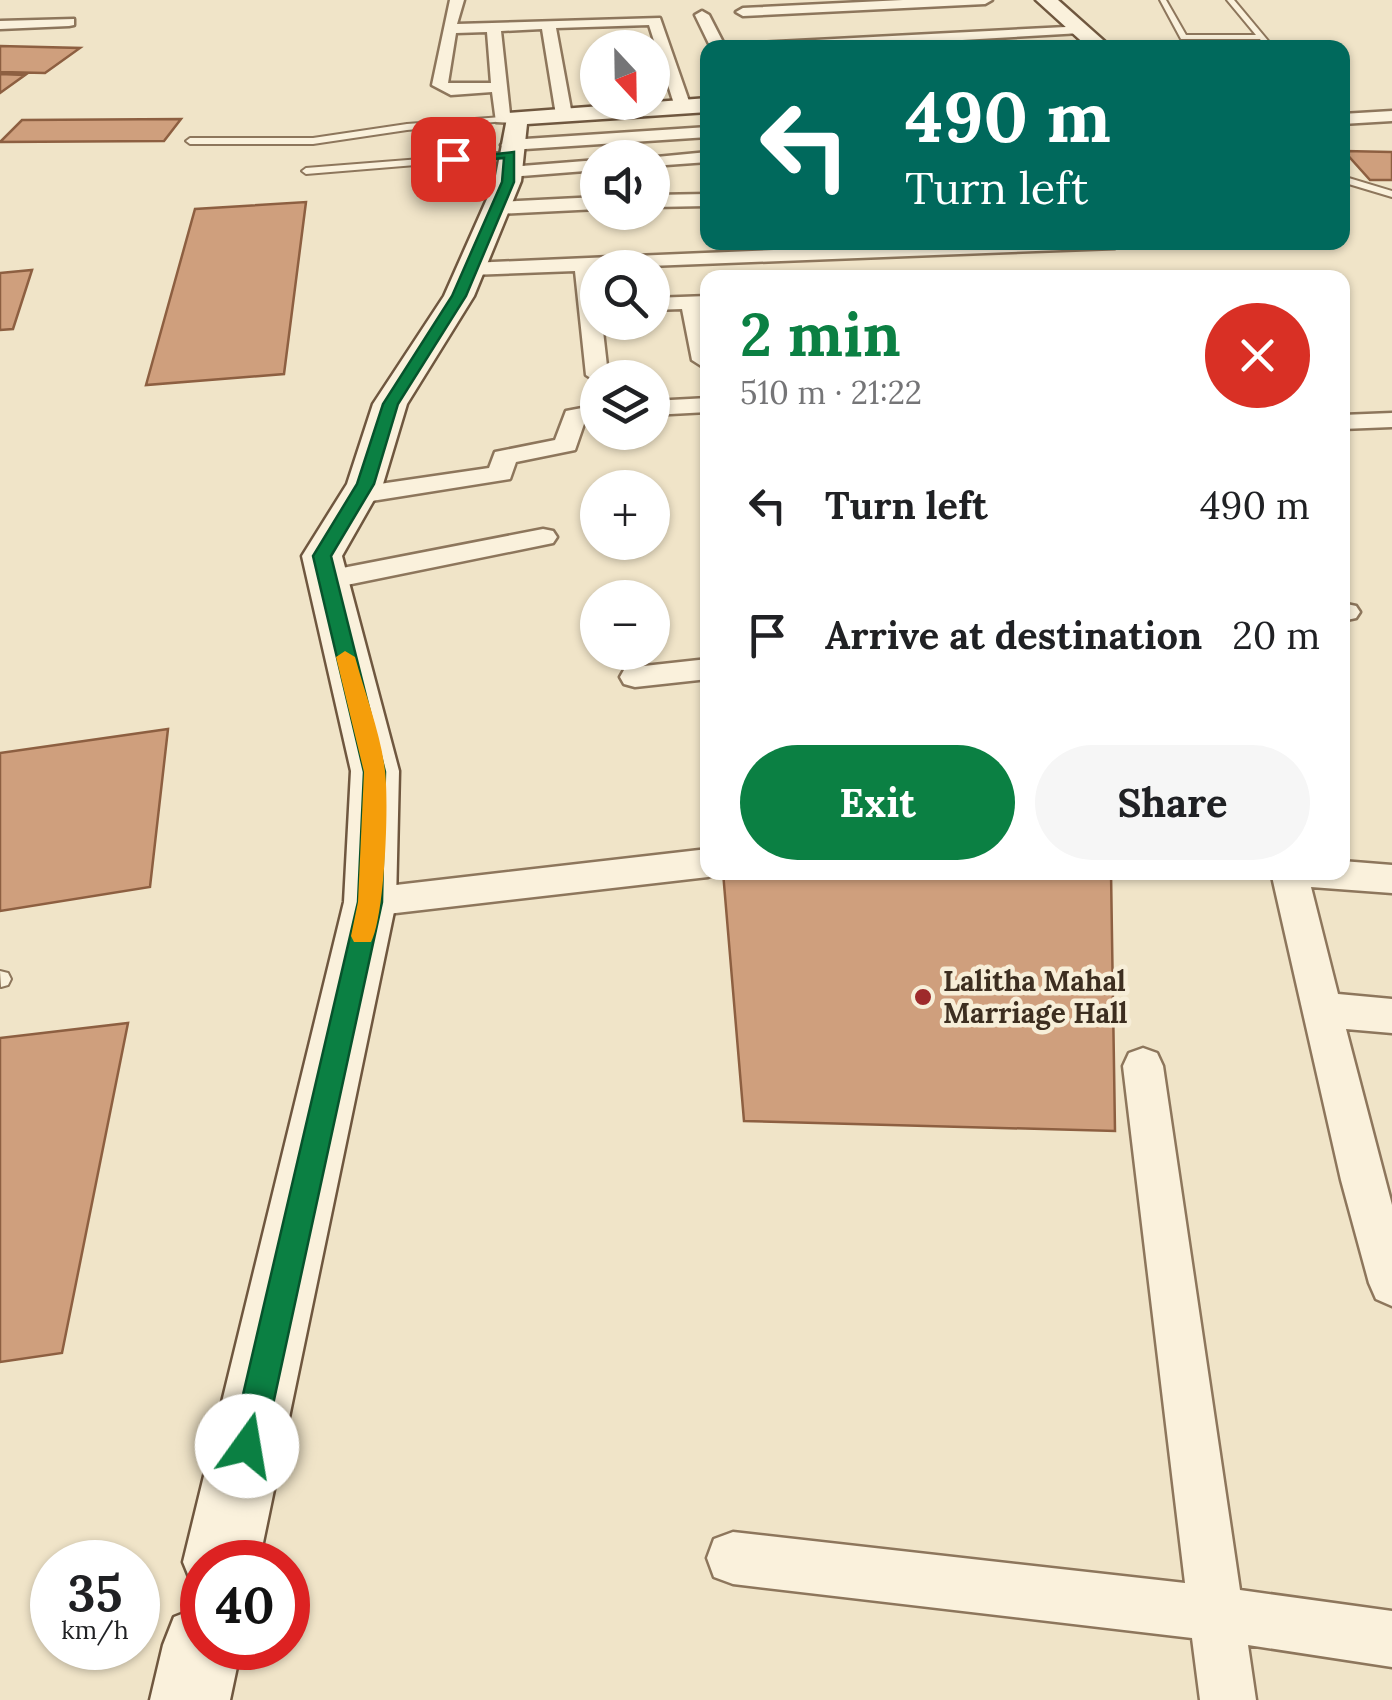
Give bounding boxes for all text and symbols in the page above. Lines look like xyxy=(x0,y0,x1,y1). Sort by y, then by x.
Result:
north arrow xyxy=(580,30,670,120)
map controls xyxy=(580,30,670,670)
text: 490 m xyxy=(905,72,1111,161)
icon: left xyxy=(740,80,870,210)
pin xyxy=(411,117,496,202)
icon: arrive xyxy=(426,132,481,187)
button: sound xyxy=(580,140,670,230)
text: Turn left xyxy=(905,159,1088,216)
button: search xyxy=(580,250,670,340)
text: 2 min xyxy=(740,296,901,372)
button: close xyxy=(1205,303,1310,408)
button: layers xyxy=(580,360,670,450)
text: 510 m · 21:22 xyxy=(740,372,922,413)
button: + xyxy=(580,470,670,560)
icon: left xyxy=(740,478,795,533)
text: Turn left xyxy=(825,481,988,529)
text: 490 m xyxy=(1200,481,1310,529)
button: − xyxy=(580,580,670,670)
icon: arrive xyxy=(740,608,795,663)
text: Arrive at destination xyxy=(825,611,1202,659)
text: 20 m xyxy=(1232,611,1320,659)
button: Exit xyxy=(740,745,1015,860)
button: Share xyxy=(1035,745,1310,860)
place label: Lalitha Mahal Marriage Hall xyxy=(943,963,1128,1031)
marker: Lalitha Mahal Marriage Hall xyxy=(912,986,934,1008)
position arrow xyxy=(195,1394,299,1498)
speed limit sign: 40 xyxy=(180,1540,310,1670)
text: 35 xyxy=(68,1561,123,1625)
text: km/h xyxy=(61,1614,129,1646)

